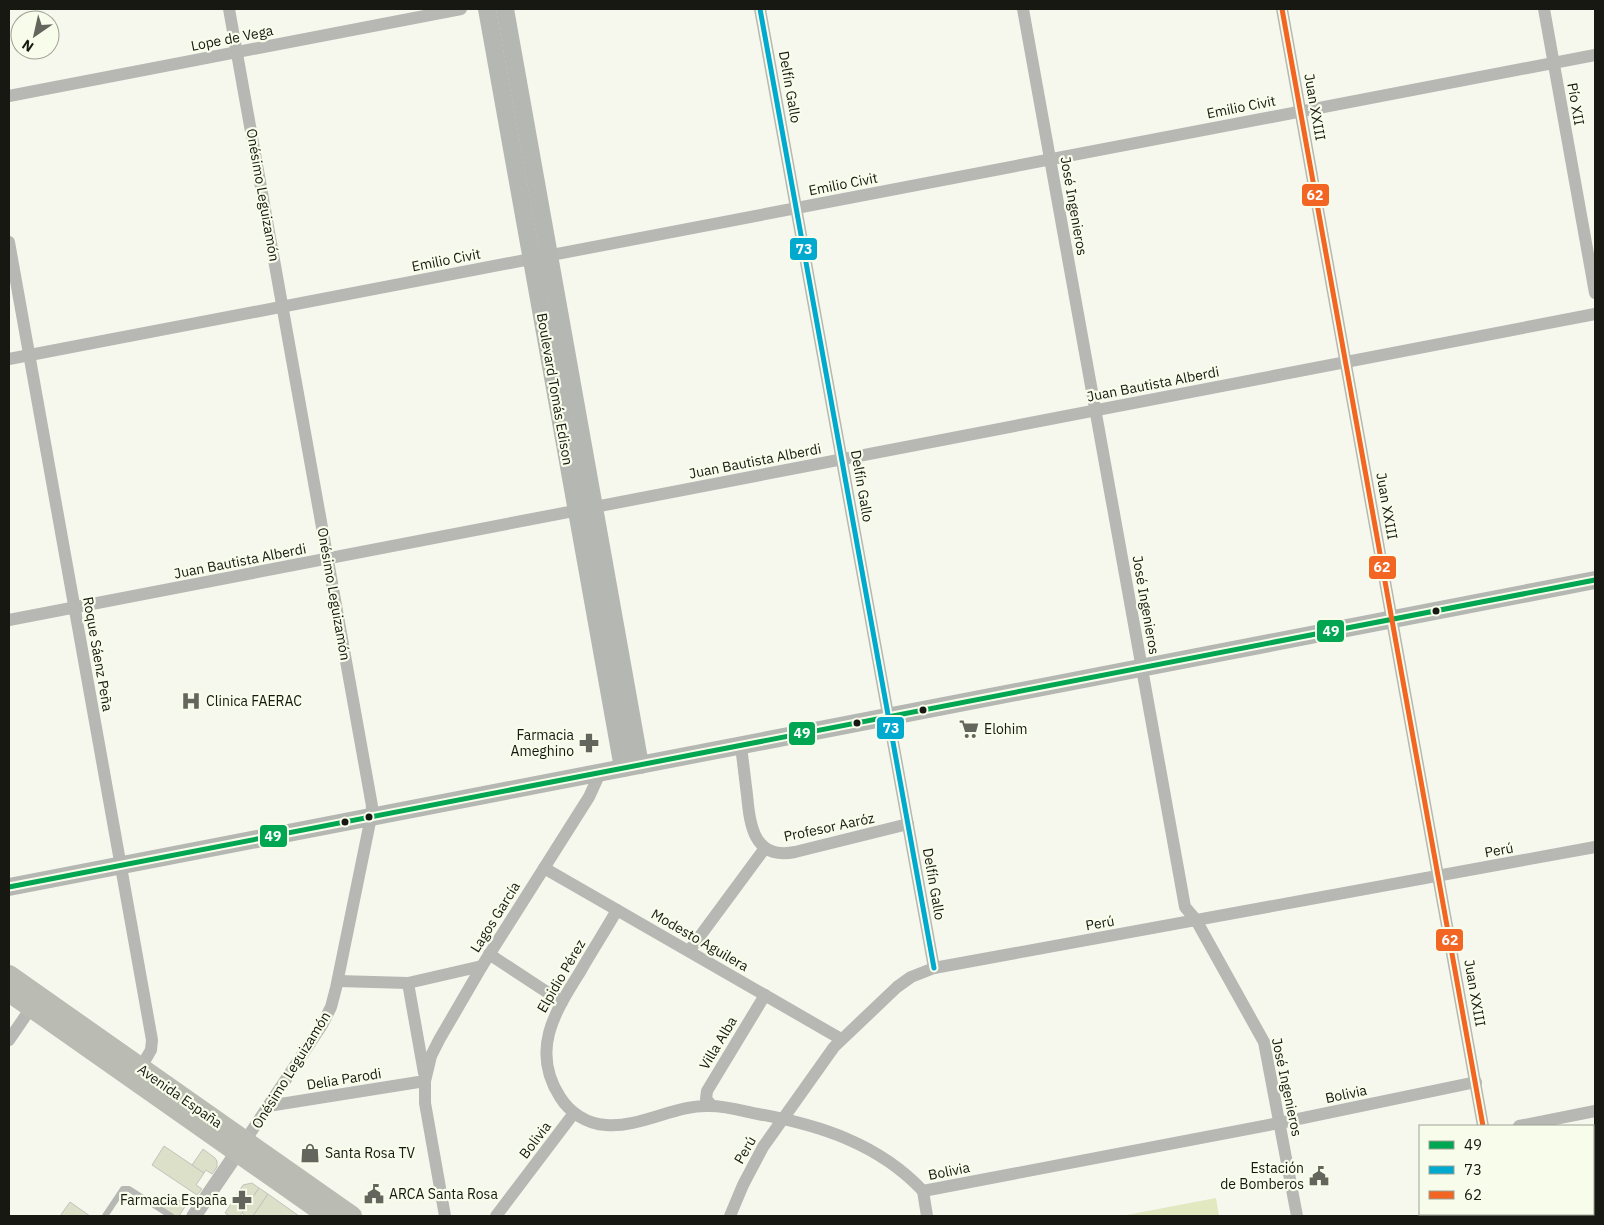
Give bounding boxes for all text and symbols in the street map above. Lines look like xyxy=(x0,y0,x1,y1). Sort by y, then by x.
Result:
north arrow xyxy=(10,10,60,60)
street label: Lope de Vega xyxy=(189,21,275,55)
text: N xyxy=(18,35,37,56)
street label: Delfín Gallo xyxy=(775,50,805,125)
street label: Juan XXIII xyxy=(1300,72,1330,142)
street label: Pío XII xyxy=(1563,81,1589,127)
street label: Emilio Civit xyxy=(1205,91,1277,122)
street label: Onésimo Leguizamón xyxy=(242,127,284,263)
street label: José Ingenieros xyxy=(1056,155,1092,257)
street label: Emilio Civit xyxy=(807,168,879,199)
line badge: 62 xyxy=(1301,183,1330,207)
text: 62 xyxy=(1307,186,1323,204)
line badge: 73 xyxy=(789,237,818,261)
text: 73 xyxy=(796,240,812,258)
street label: Emilio Civit xyxy=(410,244,482,275)
street label: Boulevard Tomás Edison xyxy=(533,312,577,466)
street label: Juan Bautista Alberdi xyxy=(1085,362,1221,406)
street label: Juan Bautista Alberdi xyxy=(687,439,823,483)
street label: Delfín Gallo xyxy=(847,449,877,524)
street label: Juan XXIII xyxy=(1372,471,1402,541)
street label: Onésimo Leguizamón xyxy=(313,526,355,662)
street label: Juan Bautista Alberdi xyxy=(172,539,308,583)
street label: José Ingenieros xyxy=(1128,554,1164,656)
line badge: 62 xyxy=(1368,555,1397,580)
text: 62 xyxy=(1374,558,1390,576)
street label: Roque Sáenz Peña xyxy=(79,595,117,713)
unlabelled marker xyxy=(1431,606,1441,616)
line badge: 49 xyxy=(1316,619,1345,643)
text: 49 xyxy=(1323,622,1339,640)
hospital icon: Clinica FAERAC xyxy=(180,690,202,712)
place label: Clinica FAERAC xyxy=(206,692,302,710)
unlabelled marker xyxy=(918,705,928,715)
line badge: 73 xyxy=(876,716,905,740)
unlabelled marker xyxy=(852,718,862,728)
supermarket icon: Elohim xyxy=(958,718,980,740)
text: 73 xyxy=(883,719,899,737)
place label: Elohim xyxy=(984,720,1027,738)
line badge: 49 xyxy=(788,721,816,746)
text: 49 xyxy=(794,724,810,742)
place label: Farmacia Ameghino xyxy=(510,726,575,760)
pharmacy icon: Farmacia Ameghino xyxy=(578,732,600,754)
street label: Profesor Aaróz xyxy=(782,809,876,845)
unlabelled marker xyxy=(364,812,374,822)
unlabelled marker xyxy=(340,817,350,827)
line badge: 49 xyxy=(259,824,288,848)
text: 49 xyxy=(265,827,281,845)
street label: Perú xyxy=(1483,839,1515,861)
street label: Delfín Gallo xyxy=(919,847,949,922)
street label: Lagos García xyxy=(466,878,524,956)
street label: Modesto Aguilera xyxy=(648,905,752,975)
street label: Perú xyxy=(1084,912,1116,934)
line badge: 62 xyxy=(1435,928,1464,952)
text: 62 xyxy=(1442,931,1458,949)
street label: Elpidio Pérez xyxy=(533,936,589,1016)
street label: Juan XXIII xyxy=(1460,958,1490,1028)
street label: Onésimo Leguizamón xyxy=(248,1008,334,1132)
street label: Villa Alba xyxy=(695,1013,741,1073)
street label: José Ingenieros xyxy=(1268,1036,1306,1138)
street label: Avenida España xyxy=(134,1060,226,1132)
street label: Delia Parodi xyxy=(305,1064,383,1094)
street label: Bolivia xyxy=(1324,1081,1369,1107)
street label: Bolivia xyxy=(515,1117,555,1162)
legend xyxy=(1419,1125,1594,1215)
street label: Perú xyxy=(730,1133,760,1167)
text: 49 xyxy=(1464,1135,1482,1154)
shop icon: Santa Rosa TV xyxy=(299,1142,321,1164)
place label: Santa Rosa TV xyxy=(325,1144,416,1162)
street label: Bolivia xyxy=(927,1158,972,1184)
place label: Estación de Bomberos xyxy=(1220,1159,1304,1193)
text: 73 xyxy=(1464,1160,1482,1179)
public building icon: Estación de Bomberos xyxy=(1308,1165,1330,1187)
public building icon: ARCA Santa Rosa xyxy=(363,1183,385,1205)
place label: ARCA Santa Rosa xyxy=(389,1185,498,1203)
text: 62 xyxy=(1464,1185,1482,1204)
pharmacy icon: Farmacia España xyxy=(231,1189,253,1211)
place label: Farmacia España xyxy=(120,1191,228,1209)

